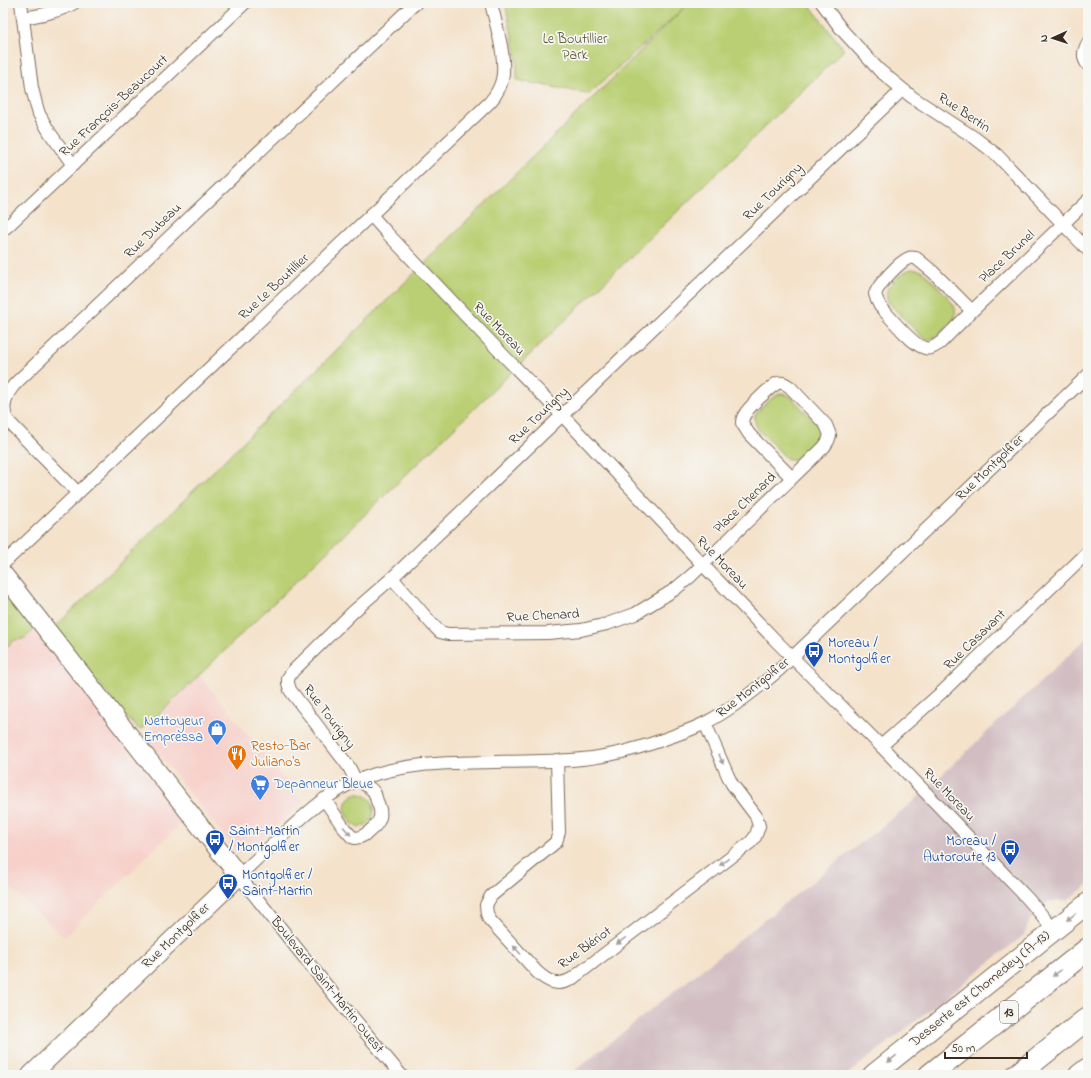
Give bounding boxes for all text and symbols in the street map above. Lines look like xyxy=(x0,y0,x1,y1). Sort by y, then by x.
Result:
north arrow xyxy=(1033,18,1073,58)
park label: Le Boutillier Park xyxy=(543,29,608,66)
text: N xyxy=(1036,34,1052,43)
street label: Rue François-Beaucourt xyxy=(55,50,173,162)
street label: Rue Bertin xyxy=(933,88,995,138)
street label: Rue Tourigny xyxy=(738,158,808,227)
street label: Rue Dubeau xyxy=(119,198,187,264)
street label: Place Brunel xyxy=(974,225,1040,289)
street label: Rue Le Boutillier xyxy=(234,248,315,325)
street label: Rue Moreau xyxy=(468,297,530,361)
street label: Rue Tourigny xyxy=(504,382,574,451)
street label: Rue Montgolfier xyxy=(951,429,1030,507)
street label: Place Chenard xyxy=(709,467,781,538)
street label: Rue Moreau xyxy=(691,531,753,595)
street label: Rue Chenard xyxy=(506,604,580,628)
street label: Rue Casavant xyxy=(939,604,1011,675)
place label: Moreau / Montgolfier xyxy=(828,633,891,671)
bus stop icon: Moreau / Montgolfier xyxy=(803,640,825,668)
street label: Rue Montgolfier xyxy=(712,652,795,724)
street label: Rue Tourigny xyxy=(297,680,360,754)
place label: Nettoyeur Empressa xyxy=(144,711,204,748)
shop icon: Nettoyeur Empressa xyxy=(206,718,228,746)
place label: Resto-Bar Juliano's xyxy=(251,736,311,773)
restaurant icon: Resto-Bar Juliano's xyxy=(226,743,248,771)
one-way arrow xyxy=(718,753,724,765)
street label: Rue Moreau xyxy=(918,763,980,827)
supermarket icon: Depanneur Bleue xyxy=(249,773,271,801)
place label: Depanneur Bleue xyxy=(273,774,374,795)
place label: Saint-Martin / Montgolfier xyxy=(229,821,300,859)
one-way arrow xyxy=(342,826,352,836)
bus stop icon: Saint-Martin / Montgolfier xyxy=(204,828,226,856)
place label: Moreau / Autoroute 13 xyxy=(923,831,997,868)
bus stop icon: Moreau / Autoroute 13 xyxy=(999,838,1021,866)
one-way arrow xyxy=(718,858,729,867)
place label: Montgolfier / Saint-Martin xyxy=(242,865,313,902)
bus stop icon: Montgolfier / Saint-Martin xyxy=(217,872,239,900)
street label: Rue Montgolfier xyxy=(137,897,216,975)
street label: Boulevard Saint-Martin Ouest xyxy=(264,911,389,1058)
one-way arrow xyxy=(1065,912,1076,921)
street label: Rue Blériot xyxy=(554,921,616,975)
street label: Desserte est Chomedey (A-13) xyxy=(906,927,1054,1051)
one-way arrow xyxy=(615,937,626,946)
one-way arrow xyxy=(513,946,522,955)
one-way arrow xyxy=(1052,969,1063,978)
road number: 13 xyxy=(1000,1001,1018,1023)
scale bar xyxy=(945,1034,1027,1060)
text: 50 m xyxy=(951,1040,975,1058)
one-way arrow xyxy=(887,1055,897,1064)

